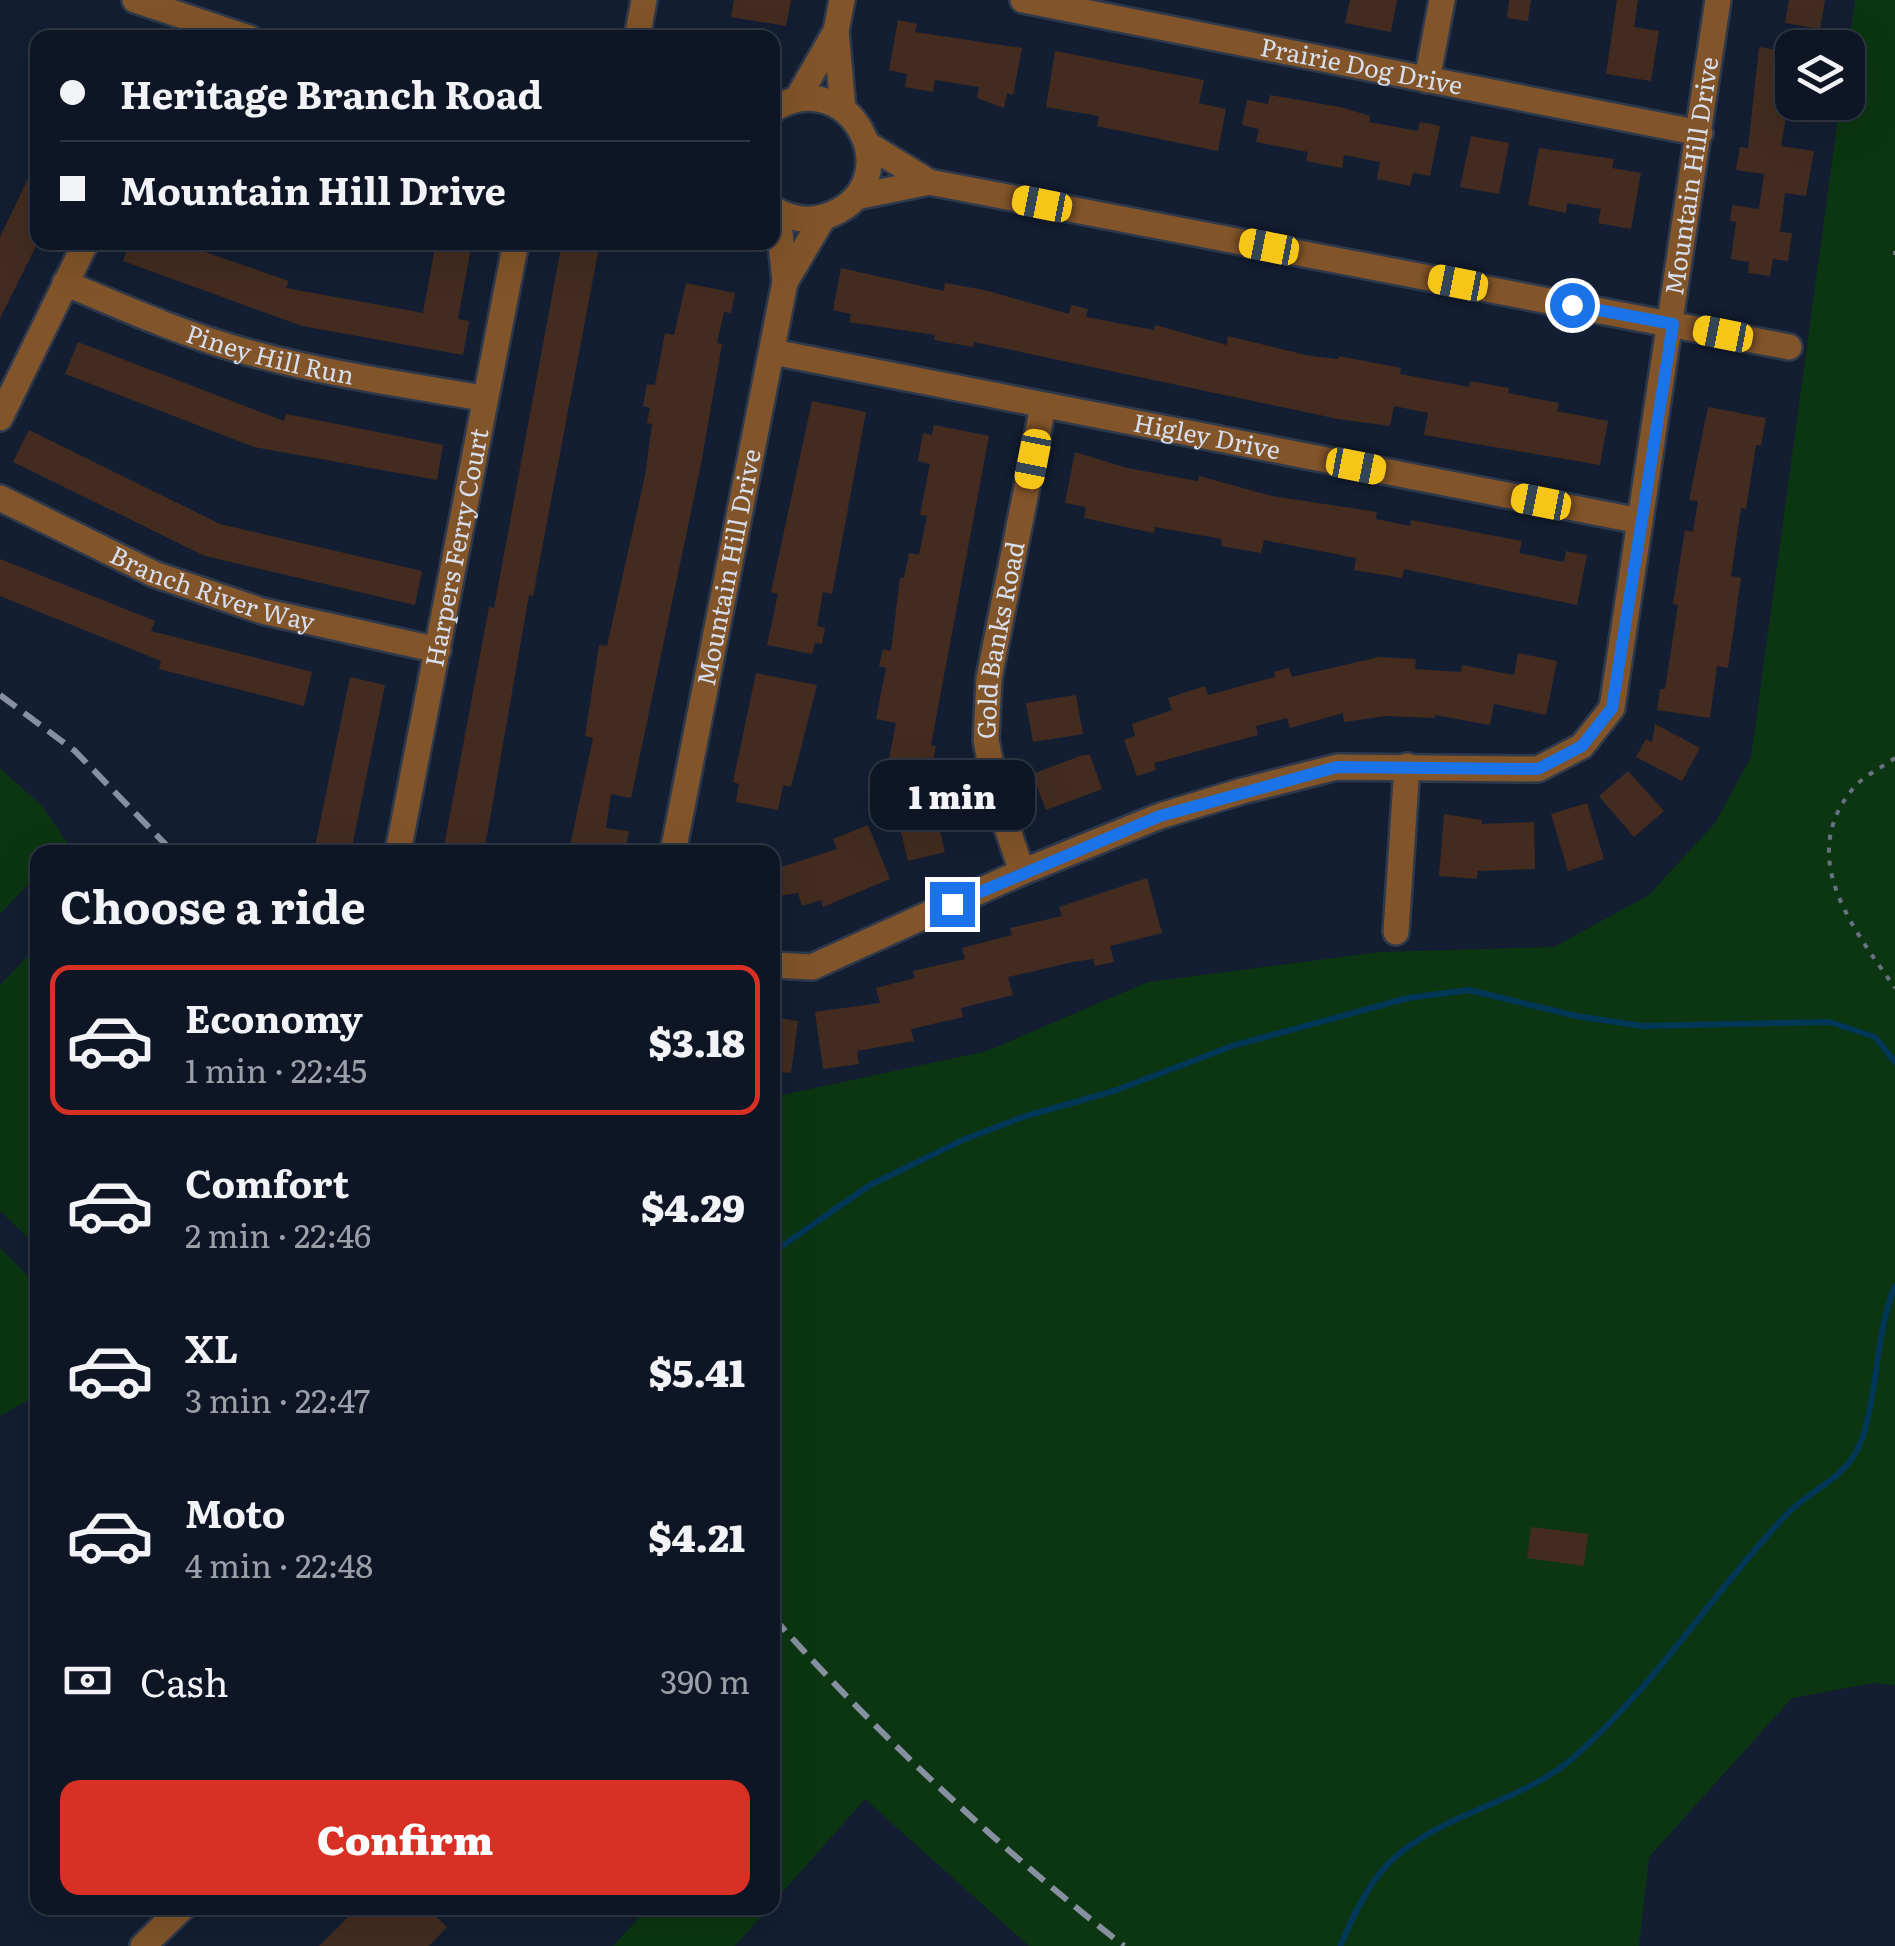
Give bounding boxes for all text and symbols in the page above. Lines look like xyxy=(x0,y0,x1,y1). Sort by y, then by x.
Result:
street label: Prairie Dog Drive xyxy=(1258,27,1466,103)
map controls xyxy=(1775,30,1865,120)
button: layers xyxy=(1775,30,1865,120)
street label: Mountain Hill Drive xyxy=(1654,54,1726,298)
text: Heritage Branch Road xyxy=(120,64,543,121)
text: Mountain Hill Drive xyxy=(120,160,506,217)
car xyxy=(1010,184,1074,224)
car xyxy=(1237,227,1301,267)
car xyxy=(1426,263,1490,303)
route start xyxy=(1550,283,1595,328)
street label: Piney Hill Run xyxy=(181,314,357,393)
car xyxy=(1691,314,1755,354)
street label: Higley Drive xyxy=(1131,403,1284,467)
street label: Harpers Ferry Court xyxy=(414,425,497,670)
car xyxy=(1013,427,1053,491)
street label: Mountain Hill Drive xyxy=(686,445,769,689)
car xyxy=(1324,446,1388,486)
car xyxy=(1509,482,1573,522)
street label: Branch River Way xyxy=(104,535,319,639)
street label: Gold Banks Road xyxy=(966,538,1033,740)
callout: 1 min xyxy=(870,759,1034,829)
text: 1 min xyxy=(909,771,996,819)
text: Choose a ride xyxy=(60,871,366,938)
route end xyxy=(930,882,975,927)
text: Economy xyxy=(185,988,363,1045)
icon: car xyxy=(65,995,155,1085)
text: $3.18 xyxy=(649,1012,745,1069)
text: 1 min · 22:45 xyxy=(185,1045,367,1093)
text: Comfort xyxy=(185,1153,349,1210)
icon: car xyxy=(65,1160,155,1250)
text: $4.29 xyxy=(641,1177,745,1234)
text: 2 min · 22:46 xyxy=(185,1210,371,1258)
text: XL xyxy=(185,1318,238,1375)
icon: car xyxy=(65,1325,155,1415)
text: $5.41 xyxy=(649,1342,745,1399)
text: 3 min · 22:47 xyxy=(185,1375,370,1423)
text: Moto xyxy=(185,1483,285,1540)
icon: car xyxy=(65,1490,155,1580)
text: $4.21 xyxy=(648,1507,745,1564)
text: 4 min · 22:48 xyxy=(185,1540,373,1588)
text: Cash xyxy=(140,1652,229,1709)
icon: cash xyxy=(60,1653,115,1708)
text: 390 m xyxy=(660,1656,750,1704)
button: Confirm xyxy=(60,1780,750,1895)

